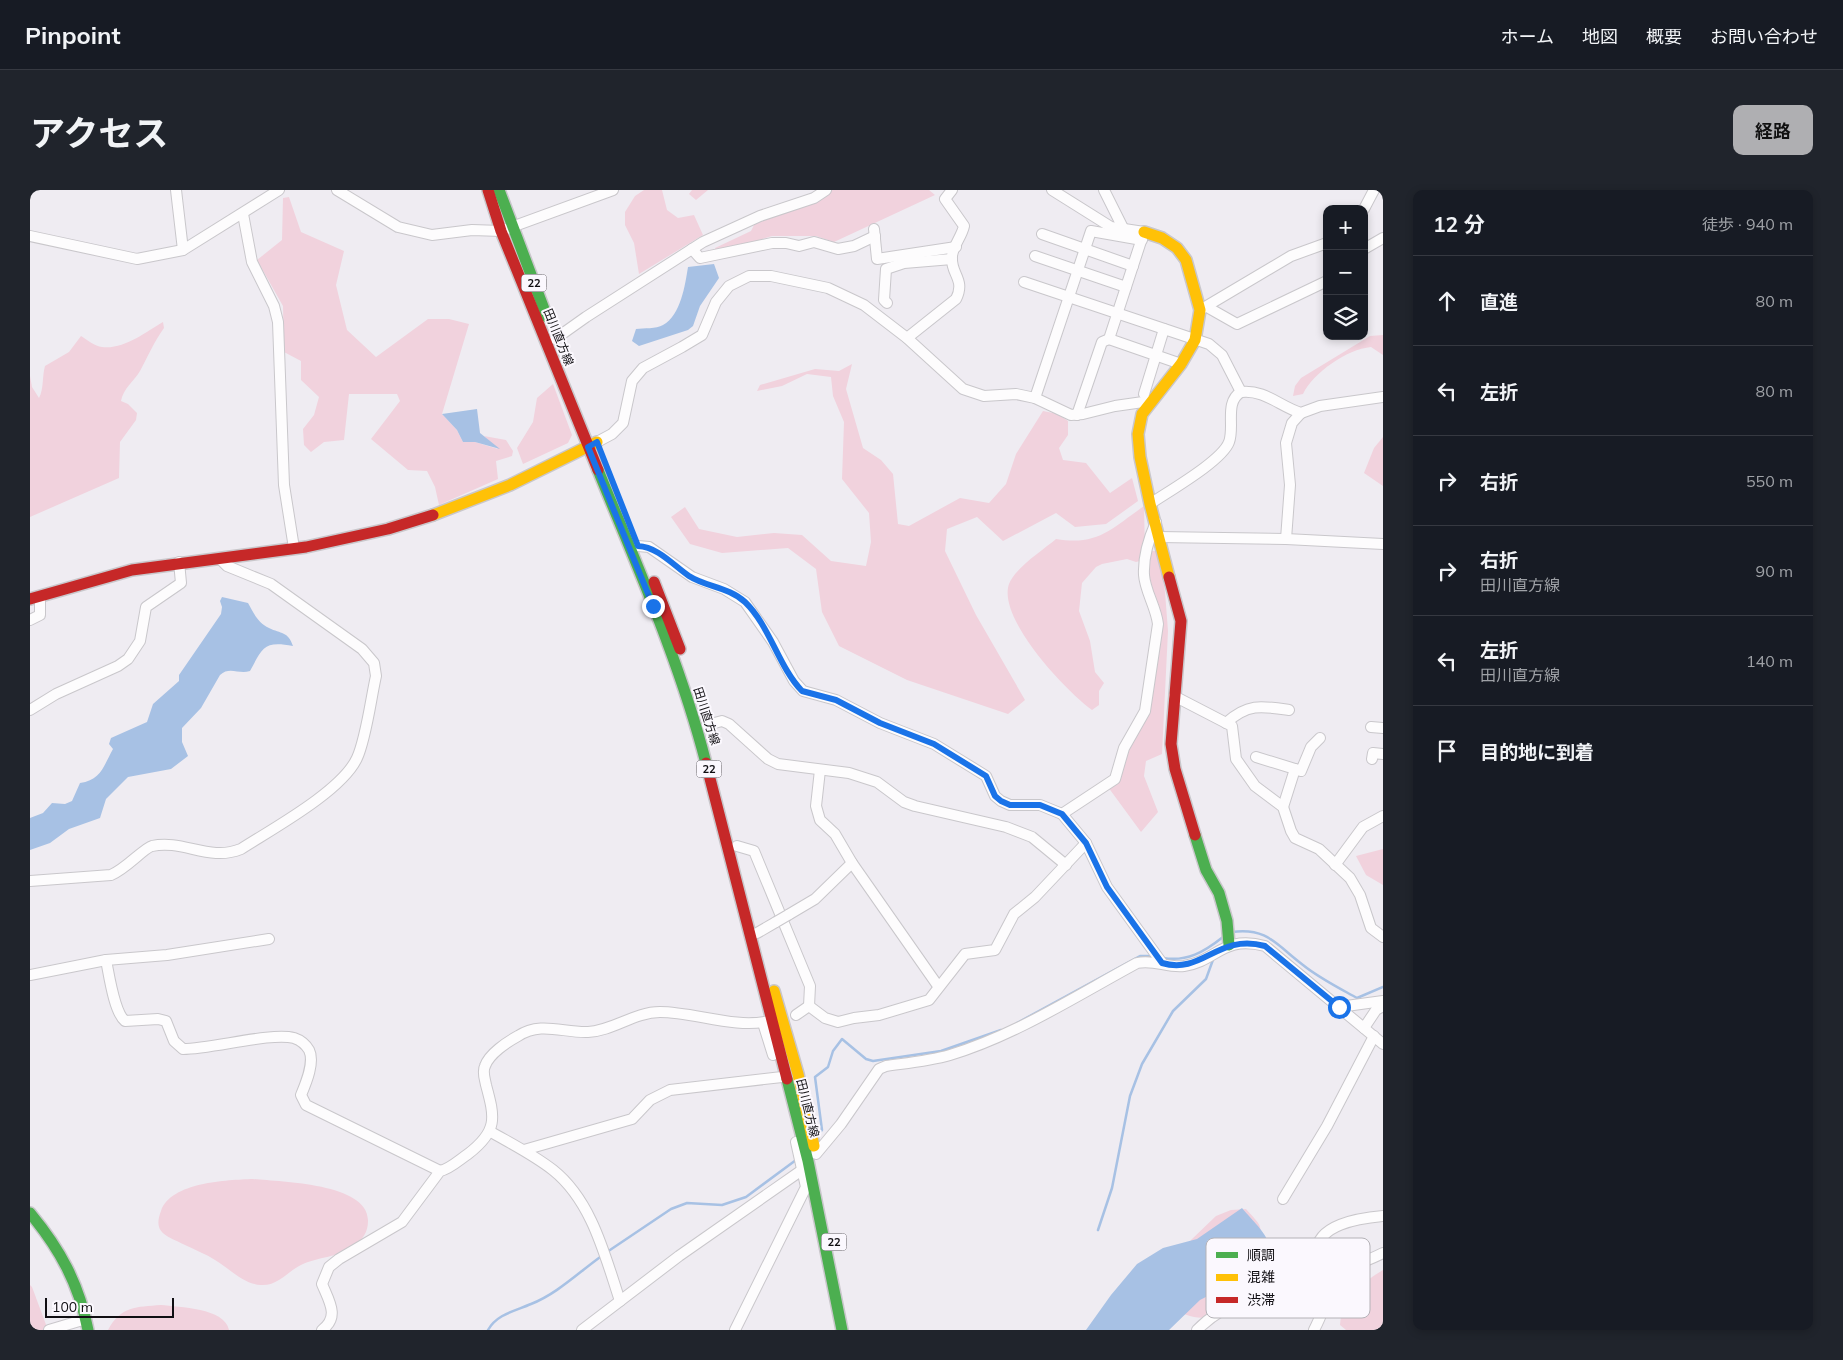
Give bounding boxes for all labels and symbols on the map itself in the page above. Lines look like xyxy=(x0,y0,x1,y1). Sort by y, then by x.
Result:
road number: 22 xyxy=(522,275,546,292)
street label: 田川直方線 xyxy=(541,306,577,368)
route end xyxy=(642,595,665,618)
street label: 田川直方線 xyxy=(691,685,723,747)
road number: 22 xyxy=(696,760,722,778)
route start xyxy=(1328,996,1351,1019)
street label: 田川直方線 xyxy=(793,1077,823,1139)
road number: 22 xyxy=(822,1234,846,1250)
legend xyxy=(1206,1238,1370,1318)
text: 順調 xyxy=(1247,1246,1275,1264)
text: 混雑 xyxy=(1247,1268,1275,1286)
text: 渋滞 xyxy=(1247,1291,1275,1309)
scale bar xyxy=(45,1295,174,1318)

